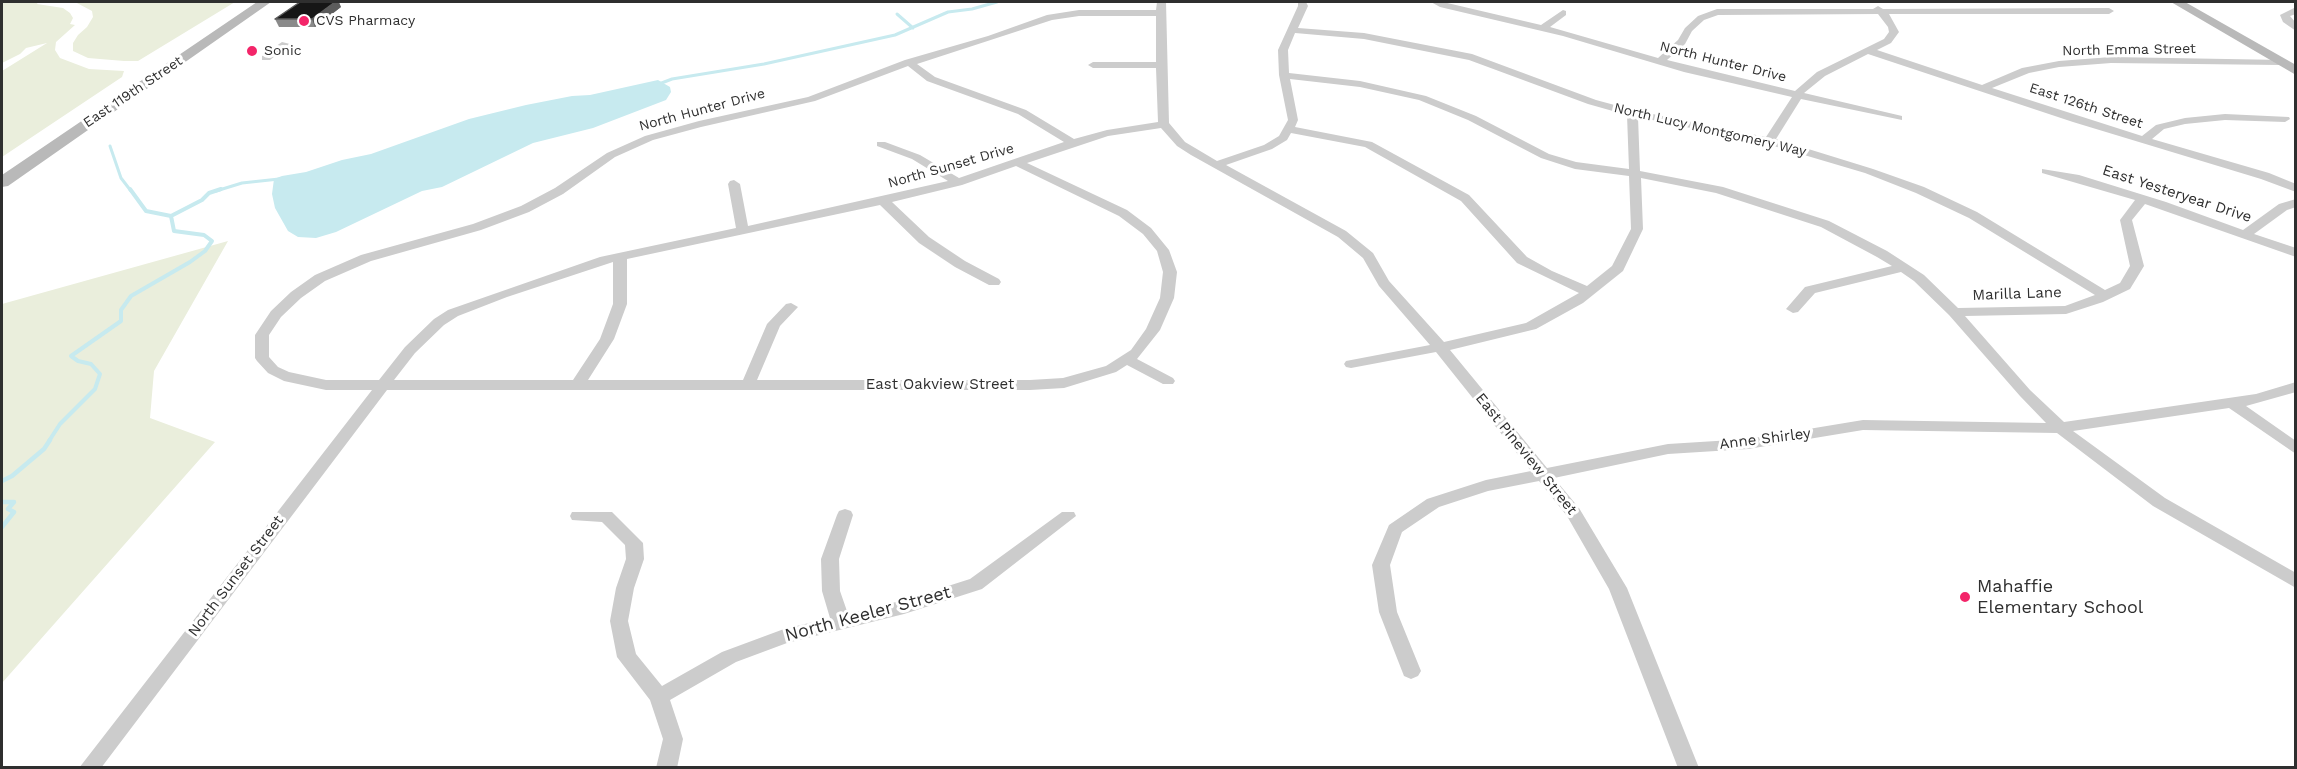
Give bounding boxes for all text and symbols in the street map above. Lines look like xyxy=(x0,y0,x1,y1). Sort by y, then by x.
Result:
place label: CVS Pharmacy xyxy=(316,13,415,29)
marker: CVS Pharmacy xyxy=(297,14,311,28)
street label: North Hunter Drive xyxy=(1658,38,1788,86)
street label: North Emma Street xyxy=(2062,40,2196,60)
place label: Sonic xyxy=(264,43,302,59)
marker: Sonic xyxy=(245,44,259,58)
street label: East 119th Street xyxy=(80,53,186,131)
street label: East 126th Street xyxy=(2027,80,2145,132)
street label: North Hunter Drive xyxy=(637,85,767,135)
street label: North Lucy Montgomery Way xyxy=(1612,100,1808,160)
street label: North Sunset Drive xyxy=(886,140,1016,192)
street label: East Yesteryear Drive xyxy=(2100,161,2254,227)
street label: Marilla Lane xyxy=(1972,283,2062,305)
street label: East Oakview Street xyxy=(866,376,1014,394)
street label: East Pineview Street xyxy=(1471,390,1581,518)
street label: Anne Shirley xyxy=(1718,424,1812,454)
street label: North Sunset Street xyxy=(185,512,287,640)
place label: Mahaffie Elementary School xyxy=(1977,576,2143,618)
street label: North Keeler Street xyxy=(783,581,953,647)
marker: Mahaffie Elementary School xyxy=(1958,590,1972,604)

